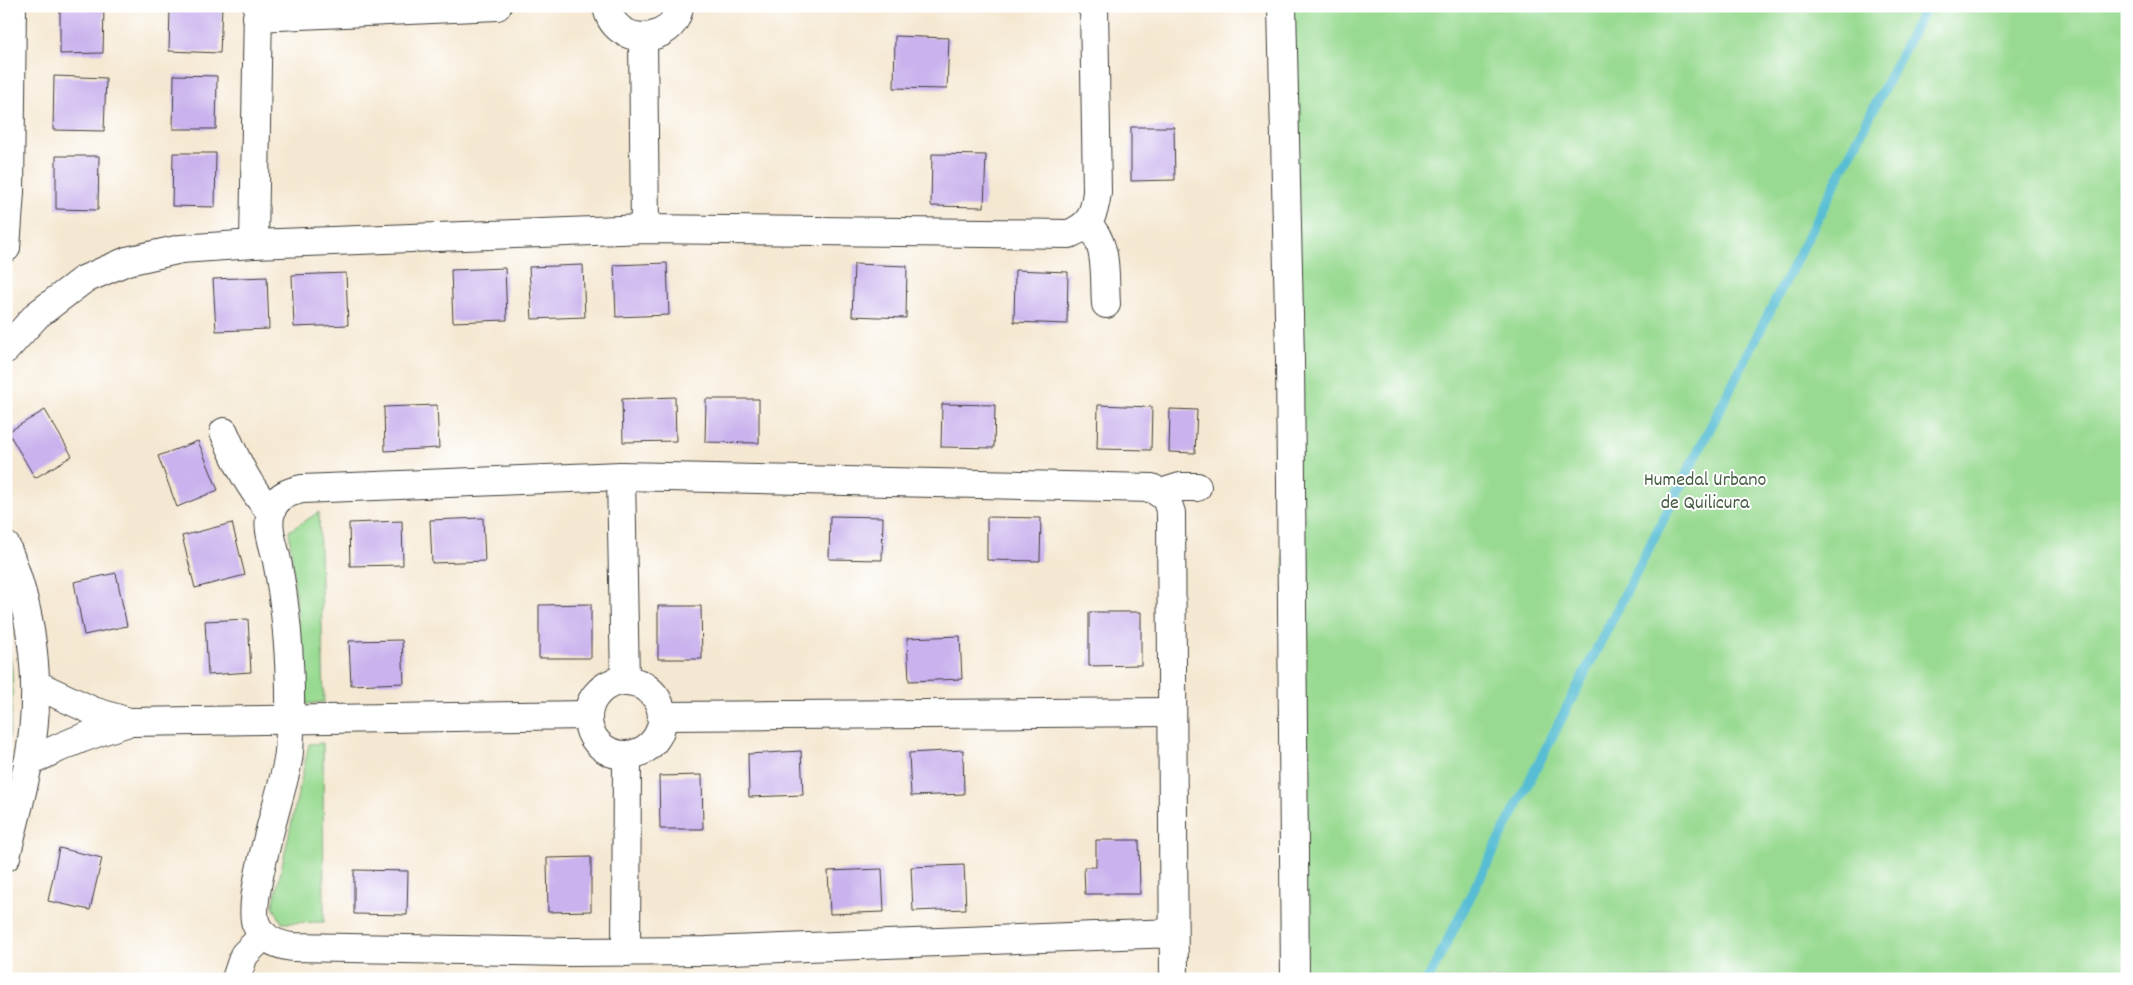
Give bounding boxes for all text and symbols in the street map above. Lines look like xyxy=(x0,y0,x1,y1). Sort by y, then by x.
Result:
park label: Humedal Urbano de Quilicura xyxy=(1644,467,1766,518)

